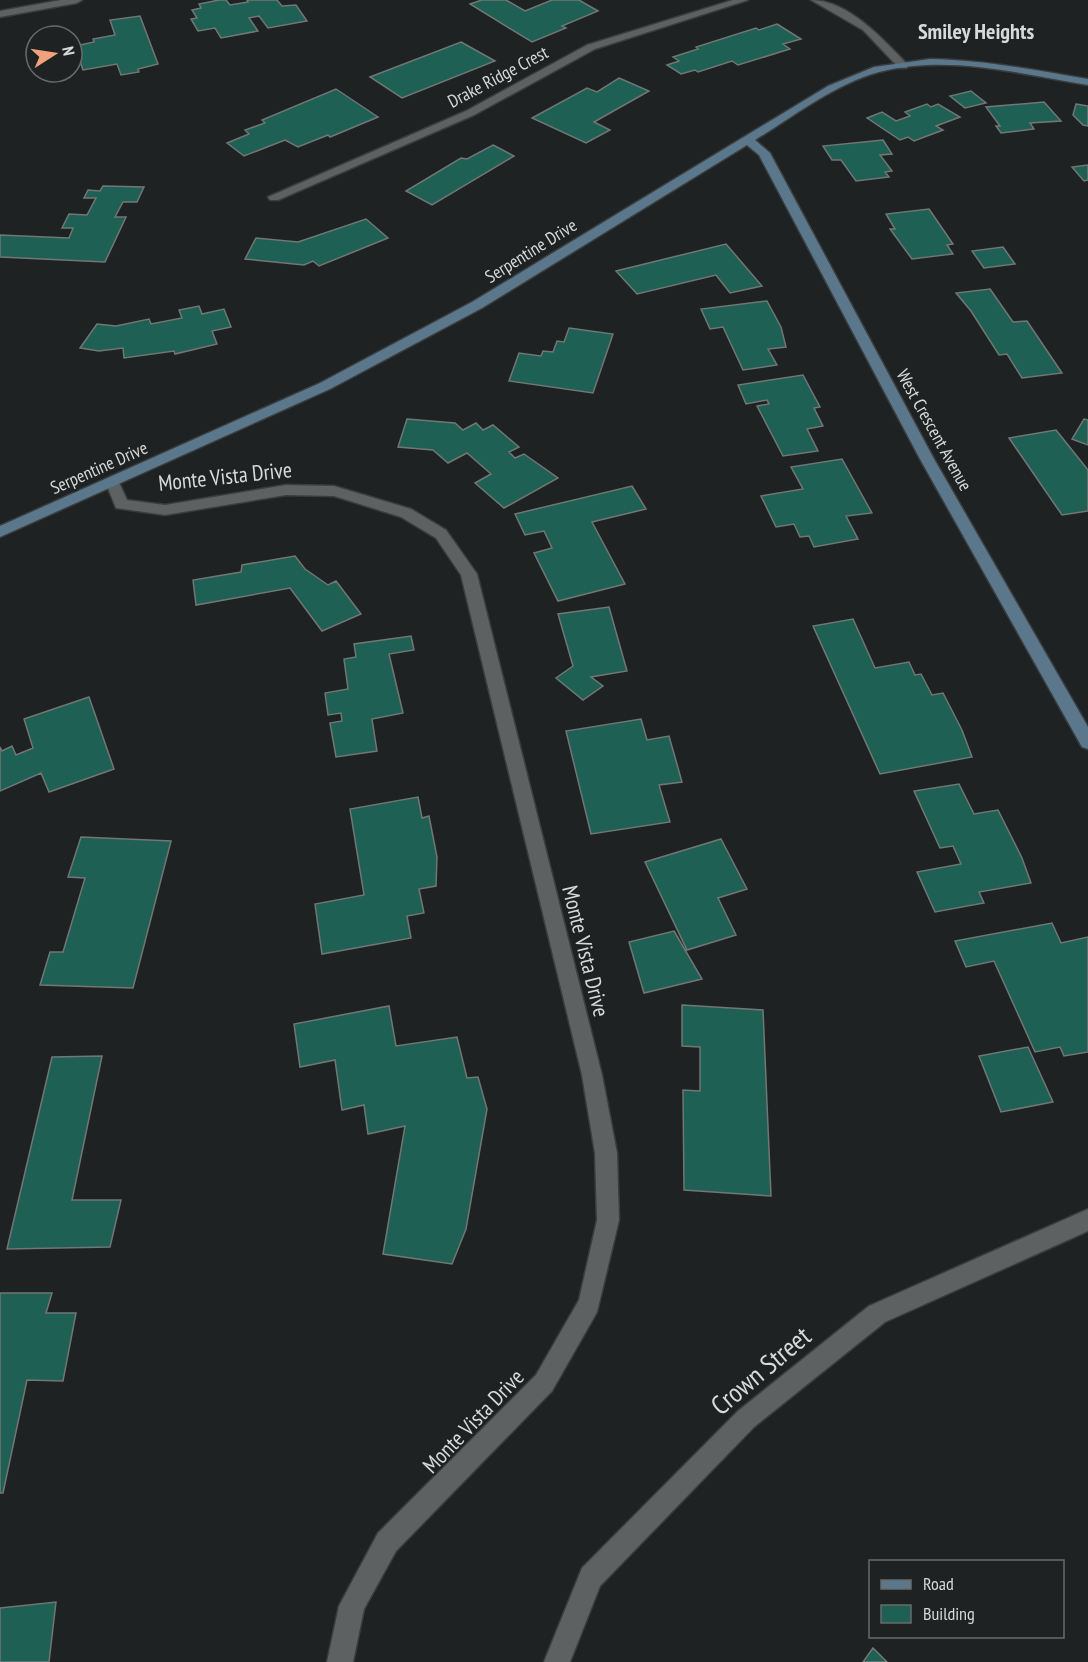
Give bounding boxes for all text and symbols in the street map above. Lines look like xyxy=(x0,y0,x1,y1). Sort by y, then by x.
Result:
district label: Smiley Heights xyxy=(918,17,1034,45)
north arrow xyxy=(24,24,84,84)
street label: Drake Ridge Crest xyxy=(444,40,552,113)
text: N xyxy=(58,45,79,57)
street label: Serpentine Drive xyxy=(481,213,581,288)
street label: West Crescent Avenue xyxy=(892,365,977,495)
street label: Serpentine Drive xyxy=(47,436,151,499)
street label: Monte Vista Drive xyxy=(157,455,293,497)
street label: Monte Vista Drive xyxy=(556,883,616,1019)
street label: Crown Street xyxy=(703,1318,818,1422)
street label: Monte Vista Drive xyxy=(416,1363,530,1479)
legend xyxy=(869,1560,1064,1638)
text: Road xyxy=(923,1572,954,1595)
text: Building xyxy=(923,1602,975,1625)

